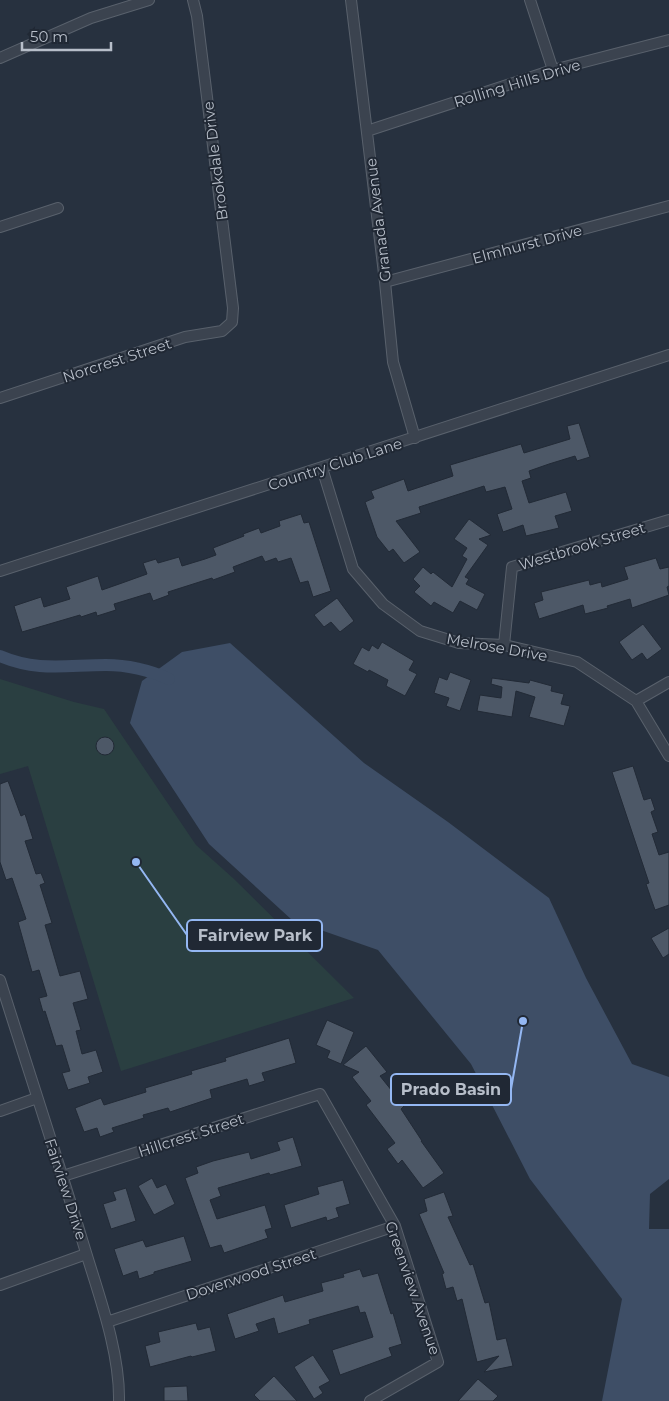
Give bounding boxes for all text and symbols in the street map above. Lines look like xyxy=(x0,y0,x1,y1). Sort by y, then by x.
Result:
scale bar xyxy=(22,20,111,52)
text: 50 m xyxy=(30,27,68,46)
street label: Rolling Hills Drive xyxy=(451,55,583,111)
street label: Brookdale Drive xyxy=(198,100,232,222)
street label: Granada Avenue xyxy=(361,157,395,283)
street label: Elmhurst Drive xyxy=(470,220,584,268)
street label: Norcrest Street xyxy=(60,333,174,387)
street label: Country Club Lane xyxy=(266,433,404,495)
street label: Westbrook Street xyxy=(516,518,648,574)
street label: Melrose Drive xyxy=(445,629,549,665)
callout: Fairview Park xyxy=(187,920,322,951)
text: Fairview Park xyxy=(198,926,313,945)
callout: Prado Basin xyxy=(391,1074,511,1105)
text: Prado Basin xyxy=(401,1080,501,1099)
street label: Hillcrest Street xyxy=(136,1109,246,1161)
street label: Fairview Drive xyxy=(41,1136,91,1242)
street label: Greenview Avenue xyxy=(381,1219,445,1357)
street label: Doverwood Street xyxy=(183,1244,319,1304)

